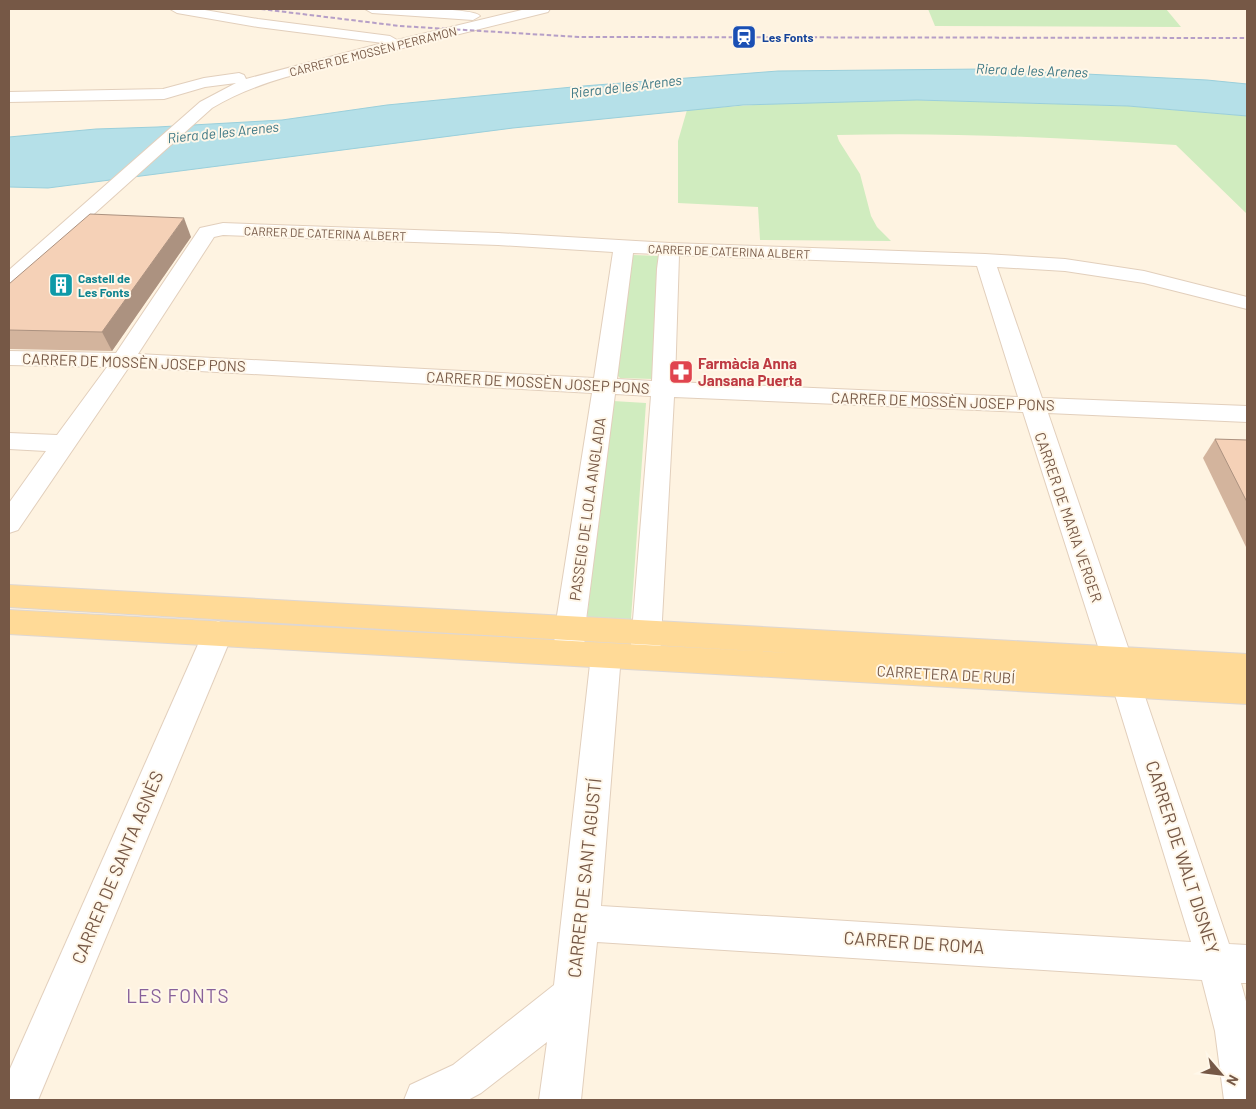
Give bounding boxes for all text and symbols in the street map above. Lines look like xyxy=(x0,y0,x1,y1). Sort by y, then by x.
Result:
street label: CARRER DE MOSSÈN PERRAMON xyxy=(288,23,458,79)
station icon: Les Fonts xyxy=(731,24,757,50)
place label: Les Fonts xyxy=(762,30,814,44)
water label: Riera de les Arenes xyxy=(976,60,1089,80)
water label: Riera de les Arenes xyxy=(569,71,683,101)
water label: Riera de les Arenes xyxy=(166,118,280,146)
street label: CARRER DE CATERINA ALBERT xyxy=(244,223,407,243)
street label: CARRER DE CATERINA ALBERT xyxy=(648,241,811,261)
place label: Castell de Les Fonts xyxy=(78,271,131,299)
building icon: Castell de Les Fonts xyxy=(48,272,74,298)
street label: CARRER DE MOSSÈN JOSEP PONS xyxy=(22,349,246,375)
place label: Farmàcia Anna Jansana Puerta xyxy=(698,354,802,389)
pharmacy icon: Farmàcia Anna Jansana Puerta xyxy=(668,359,694,385)
street label: CARRER DE MOSSÈN JOSEP PONS xyxy=(426,367,650,397)
street label: CARRER DE MOSSÈN JOSEP PONS xyxy=(831,388,1055,414)
street label: PASSEIG DE LOLA ANGLADA xyxy=(565,416,609,602)
street label: CARRER DE MARIA VERGER xyxy=(1031,430,1107,604)
street label: CARRETERA DE RUBÍ xyxy=(876,661,1016,687)
street label: CARRER DE WALT DISNEY xyxy=(1141,758,1225,956)
street label: CARRER DE SANTA AGNÈS xyxy=(66,767,168,967)
street label: CARRER DE SANT AGUSTÍ xyxy=(563,777,605,979)
street label: CARRER DE ROMA xyxy=(843,926,985,958)
district label: LES FONTS xyxy=(126,984,230,1007)
north arrow xyxy=(1196,1049,1246,1099)
text: N xyxy=(1223,1072,1243,1088)

